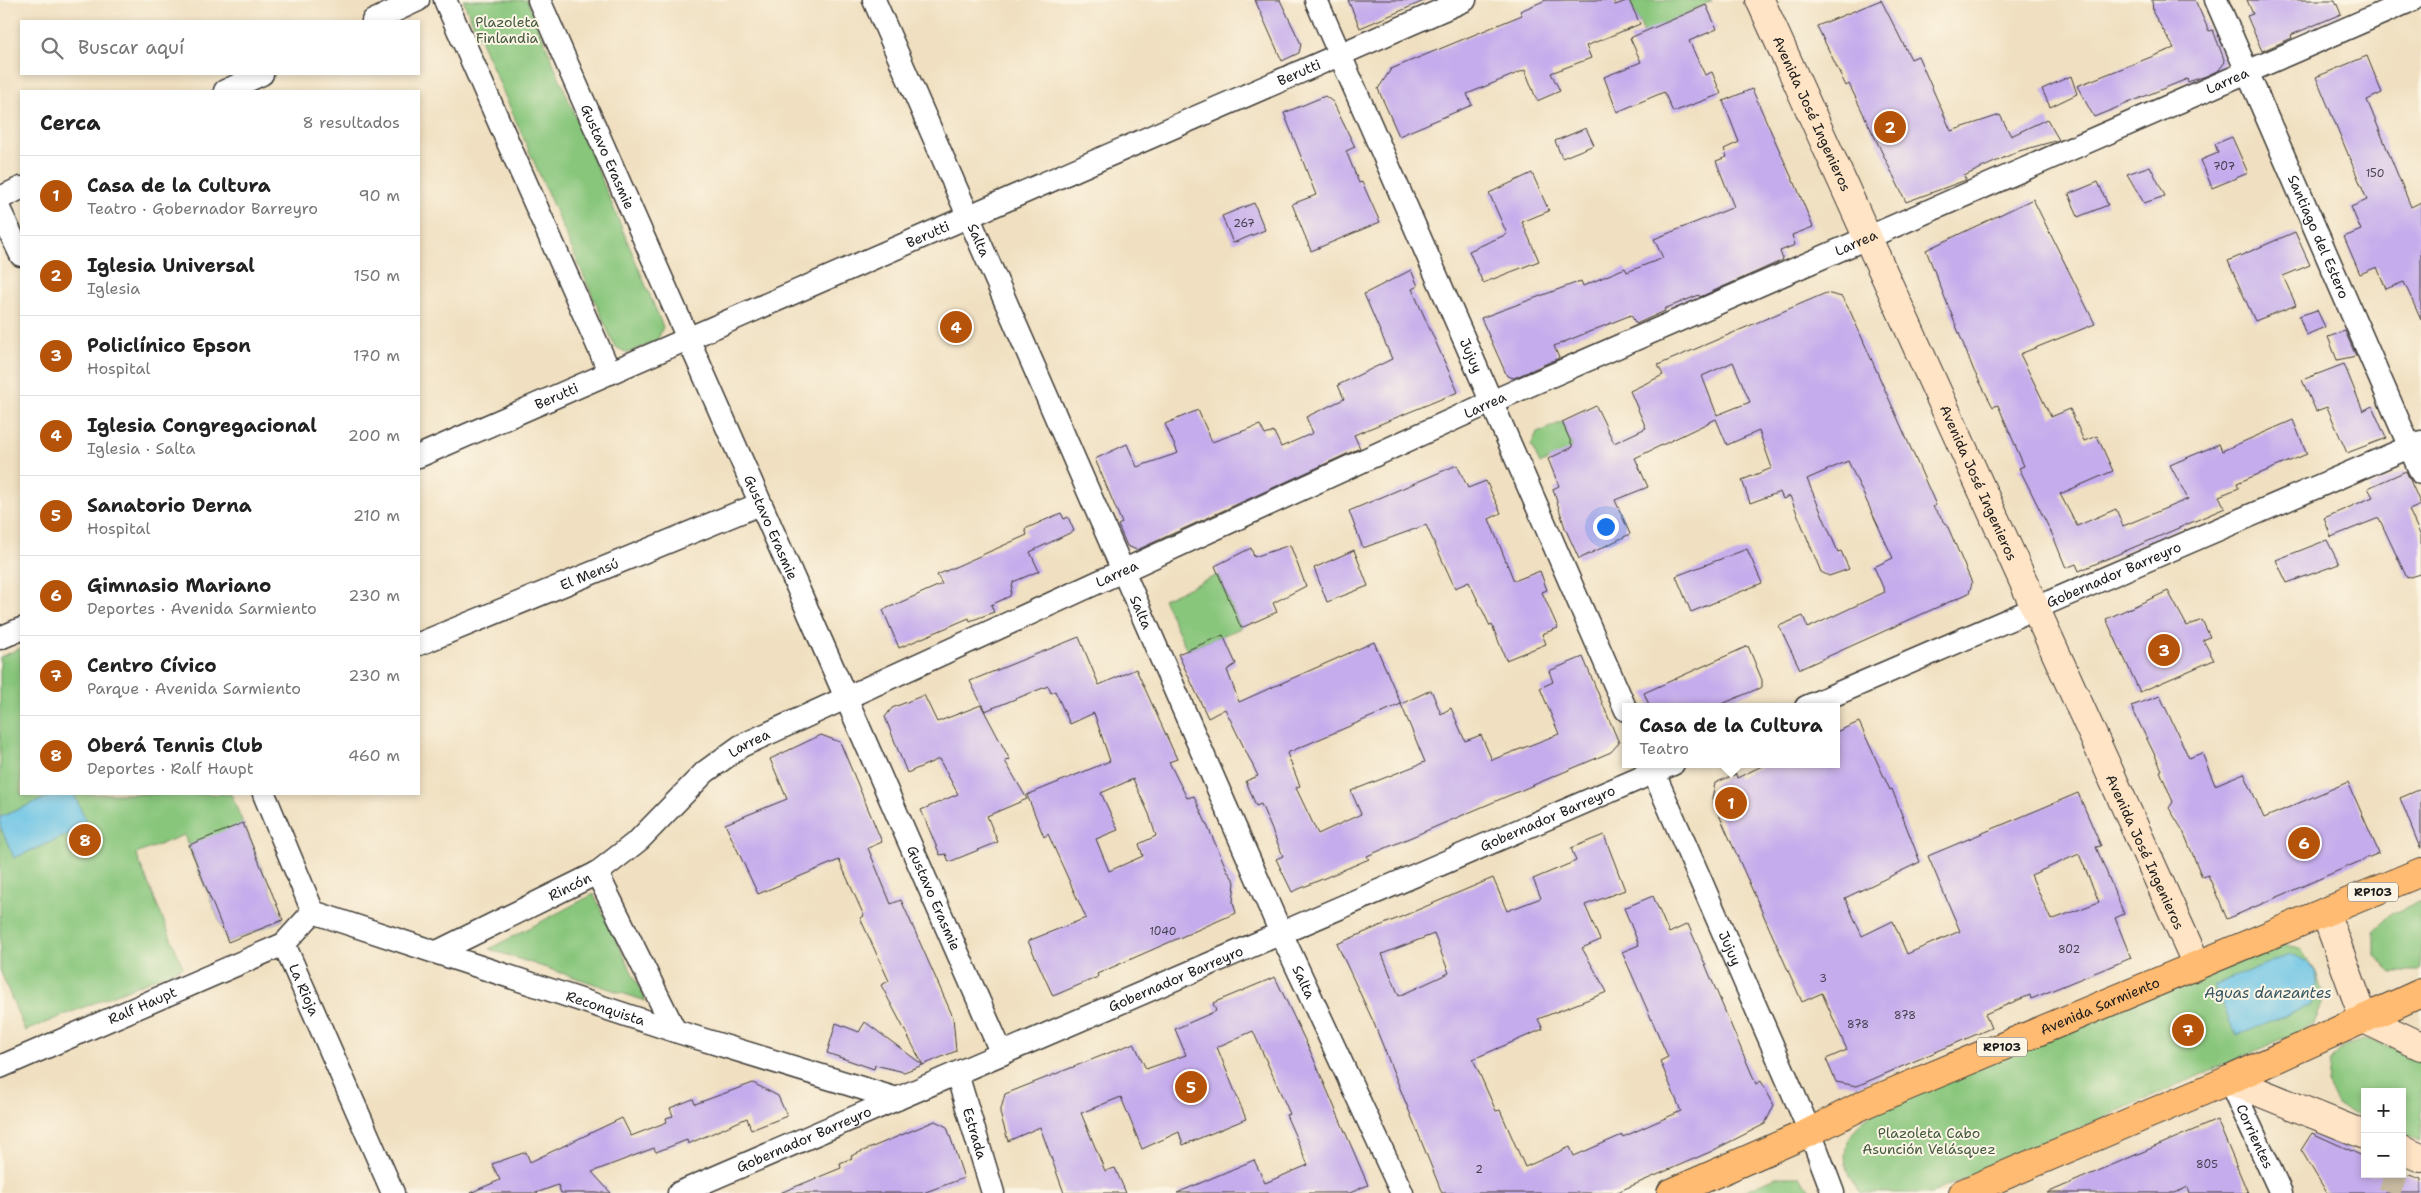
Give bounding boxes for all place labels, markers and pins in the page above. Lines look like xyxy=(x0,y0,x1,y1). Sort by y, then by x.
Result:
pin: 2 xyxy=(1874,108,1906,146)
pin: 4 xyxy=(940,308,972,346)
pin: 3 xyxy=(2148,631,2180,669)
pin: 1 xyxy=(1715,784,1747,822)
pin: 8 xyxy=(69,821,101,859)
pin: 6 xyxy=(2288,824,2320,862)
pin: 7 xyxy=(2172,1011,2204,1049)
pin: 5 xyxy=(1175,1068,1207,1106)

